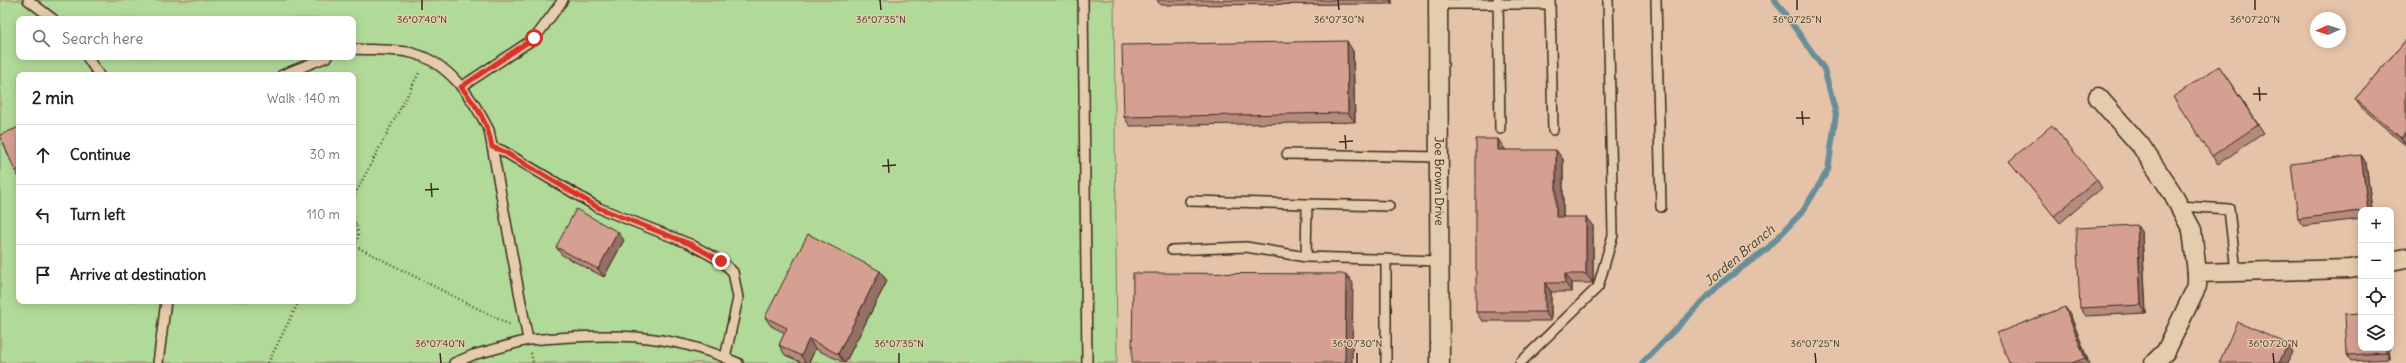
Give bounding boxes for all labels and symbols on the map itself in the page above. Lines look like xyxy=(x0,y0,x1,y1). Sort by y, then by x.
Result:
north arrow xyxy=(2310,12,2346,48)
text: 36°07'40"N xyxy=(397,13,447,26)
text: 36°07'35"N xyxy=(856,13,906,26)
text: 36°07'30"N xyxy=(1314,13,1364,26)
text: 36°07'25"N xyxy=(1772,13,1822,26)
text: 36°07'20"N xyxy=(2230,13,2280,26)
route start xyxy=(525,29,543,47)
street label: Joe Brown Drive xyxy=(1432,136,1447,226)
water label: Jorden Branch xyxy=(1701,221,1778,290)
route end xyxy=(712,252,730,270)
text: 36°07'40"N xyxy=(415,337,465,350)
text: 36°07'35"N xyxy=(874,337,924,350)
text: 36°07'30"N xyxy=(1332,337,1382,350)
text: 36°07'25"N xyxy=(1790,337,1840,350)
text: 36°07'20"N xyxy=(2248,337,2298,350)

